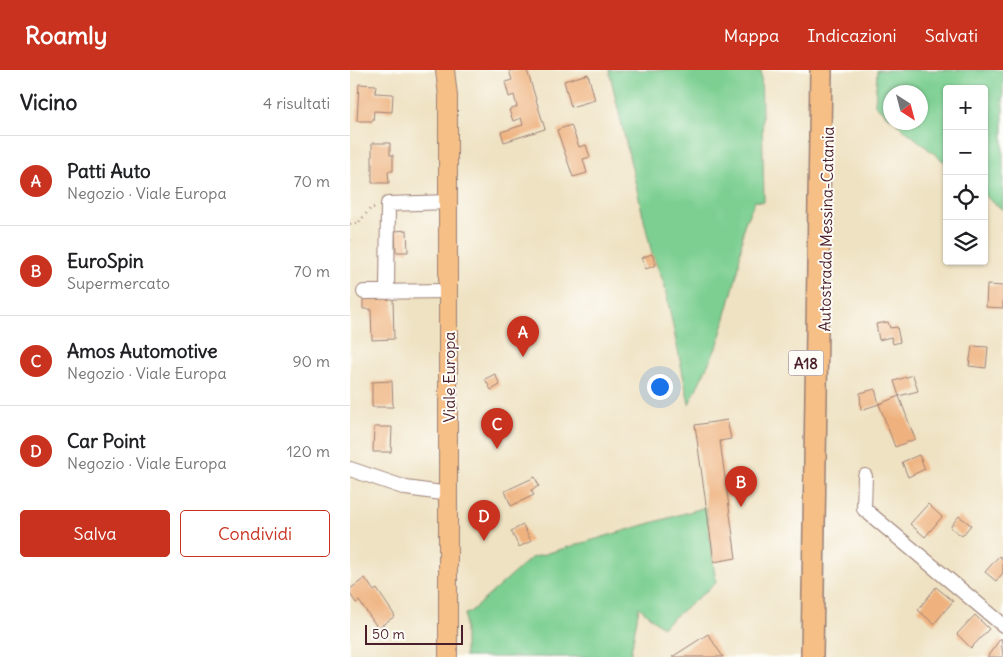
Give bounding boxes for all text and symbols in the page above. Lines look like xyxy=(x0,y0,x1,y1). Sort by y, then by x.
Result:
text: Roamly xyxy=(25,20,107,50)
text: Mappa xyxy=(724,24,779,47)
text: Indicazioni xyxy=(807,24,897,47)
text: Salvati xyxy=(925,24,978,47)
north arrow xyxy=(883,85,928,130)
map controls xyxy=(943,85,988,265)
button: + xyxy=(943,85,988,130)
text: Vicino xyxy=(20,89,77,116)
text: 4 risultati xyxy=(263,93,330,113)
street label: Autostrada Messina-Catania xyxy=(814,126,838,332)
button: − xyxy=(943,130,988,175)
text: Patti Auto xyxy=(67,159,151,183)
text: A xyxy=(31,171,41,191)
text: 70 m xyxy=(294,171,330,191)
button: locate xyxy=(943,175,988,220)
text: Negozio · Viale Europa xyxy=(67,183,227,203)
button: layers xyxy=(943,220,988,265)
text: EuroSpin xyxy=(67,249,144,273)
text: B xyxy=(31,261,41,281)
text: 70 m xyxy=(294,261,330,281)
text: Supermercato xyxy=(67,273,170,293)
pin: A xyxy=(507,316,539,357)
street label: Viale Europa xyxy=(439,332,459,422)
text: Amos Automotive xyxy=(67,339,217,363)
road number: A18 xyxy=(788,350,824,376)
text: C xyxy=(31,351,41,371)
text: 90 m xyxy=(292,351,330,371)
text: Negozio · Viale Europa xyxy=(67,363,227,383)
your location xyxy=(647,374,673,400)
pin: C xyxy=(481,408,513,449)
text: Car Point xyxy=(67,429,146,453)
text: D xyxy=(30,441,42,461)
text: 120 m xyxy=(287,441,330,461)
text: Negozio · Viale Europa xyxy=(67,453,227,473)
pin: B xyxy=(725,466,757,507)
pin: D xyxy=(468,500,500,541)
button: Salva xyxy=(20,510,170,557)
button: Condividi xyxy=(180,510,330,557)
scale bar xyxy=(365,622,462,645)
text: 50 m xyxy=(372,625,405,643)

